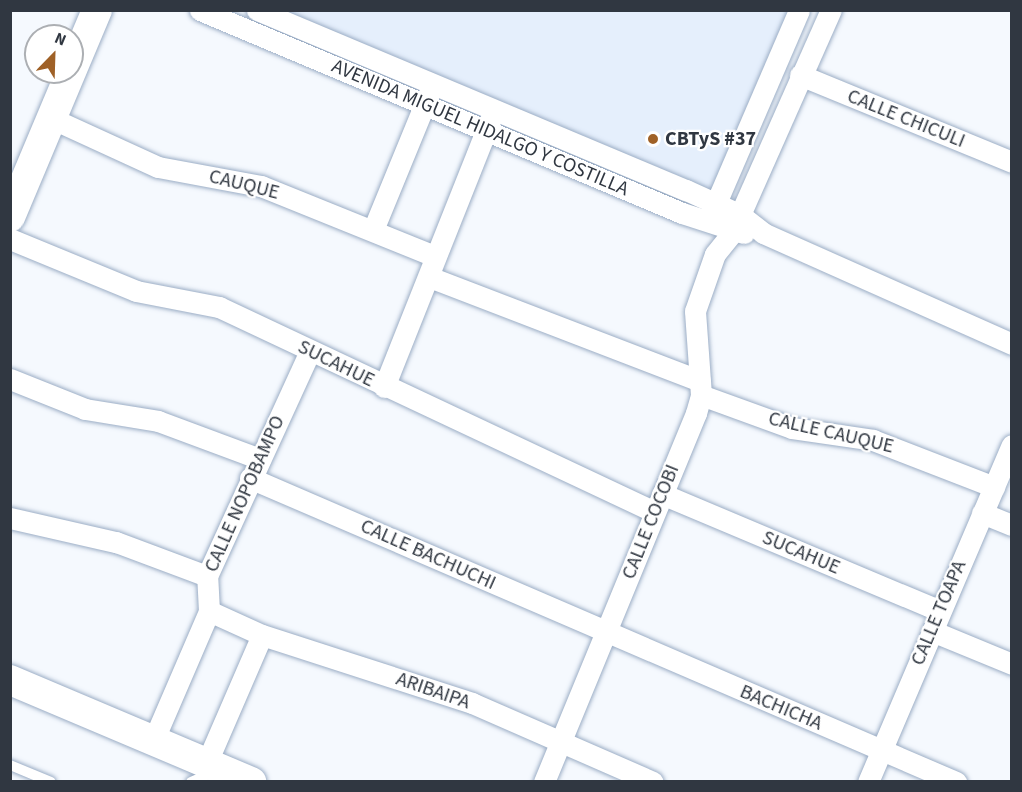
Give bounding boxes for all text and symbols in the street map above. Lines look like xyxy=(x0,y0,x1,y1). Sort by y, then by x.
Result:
north arrow xyxy=(24,24,84,84)
text: N xyxy=(51,27,69,51)
street label: AVENIDA MIGUEL HIDALGO Y COSTILLA xyxy=(328,54,632,202)
street label: CALLE CHICULI xyxy=(844,84,968,154)
place label: CBTyS #37 xyxy=(665,127,756,151)
marker: CBTyS #37 xyxy=(646,132,660,146)
street label: CAUQUE xyxy=(206,165,282,205)
street label: SUCAHUE xyxy=(294,335,378,393)
street label: CALLE CAUQUE xyxy=(766,407,896,459)
street label: CALLE NOPOBAMPO xyxy=(200,412,290,576)
street label: CALLE COCOBI xyxy=(617,461,685,583)
street label: CALLE BACHUCHI xyxy=(357,514,499,596)
street label: SUCAHUE xyxy=(758,526,844,580)
street label: CALLE TOAPA xyxy=(906,557,972,669)
street label: ARIBAIPA xyxy=(393,667,473,715)
street label: BACHICHA xyxy=(736,680,826,736)

